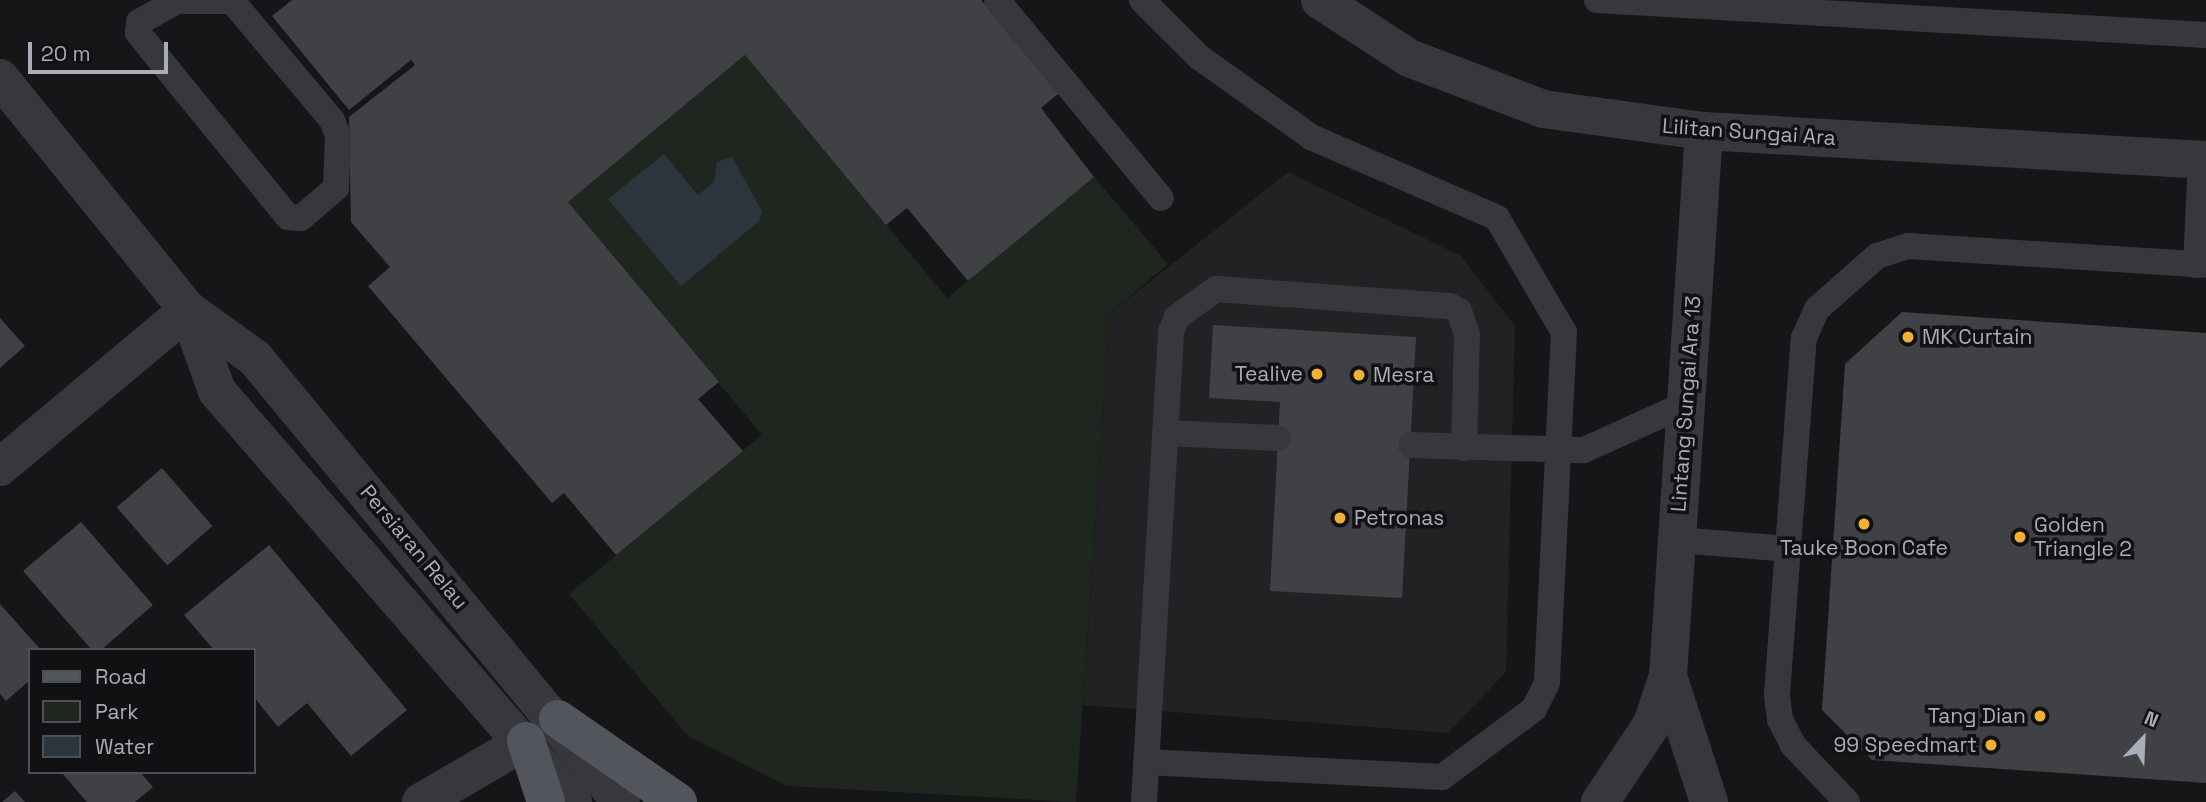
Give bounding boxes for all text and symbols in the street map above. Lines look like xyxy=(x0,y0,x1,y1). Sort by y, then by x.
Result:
scale bar xyxy=(32,28,172,72)
text: 20 m xyxy=(41,40,91,67)
street label: Lilitan Sungai Ara xyxy=(1661,113,1837,151)
street label: Lintang Sungai Ara 13 xyxy=(1666,295,1706,513)
place label: MK Curtain xyxy=(1922,324,2032,350)
marker: MK Curtain xyxy=(1900,329,1916,345)
place label: Tealive xyxy=(1235,361,1303,387)
place label: Mesra xyxy=(1373,362,1434,388)
marker: Tealive xyxy=(1309,366,1325,382)
marker: Mesra xyxy=(1351,367,1367,383)
street label: Persiaran Relau xyxy=(355,480,473,614)
place label: Petronas xyxy=(1354,505,1444,531)
marker: Petronas xyxy=(1332,510,1348,526)
place label: Golden Triangle 2 xyxy=(2034,512,2132,562)
marker: Tauke Boon Cafe xyxy=(1856,516,1872,532)
marker: Golden Triangle 2 xyxy=(2012,529,2028,545)
place label: Tauke Boon Cafe xyxy=(1780,535,1948,561)
legend xyxy=(28,648,256,774)
text: Road xyxy=(95,663,147,690)
text: Park xyxy=(95,698,139,725)
place label: Tang Dian xyxy=(1928,703,2026,729)
north arrow xyxy=(2108,704,2178,774)
text: N xyxy=(2141,705,2162,733)
marker: Tang Dian xyxy=(2032,708,2048,724)
place label: 99 Speedmart xyxy=(1833,732,1977,758)
text: Water xyxy=(95,733,154,760)
marker: 99 Speedmart xyxy=(1983,737,1999,753)

